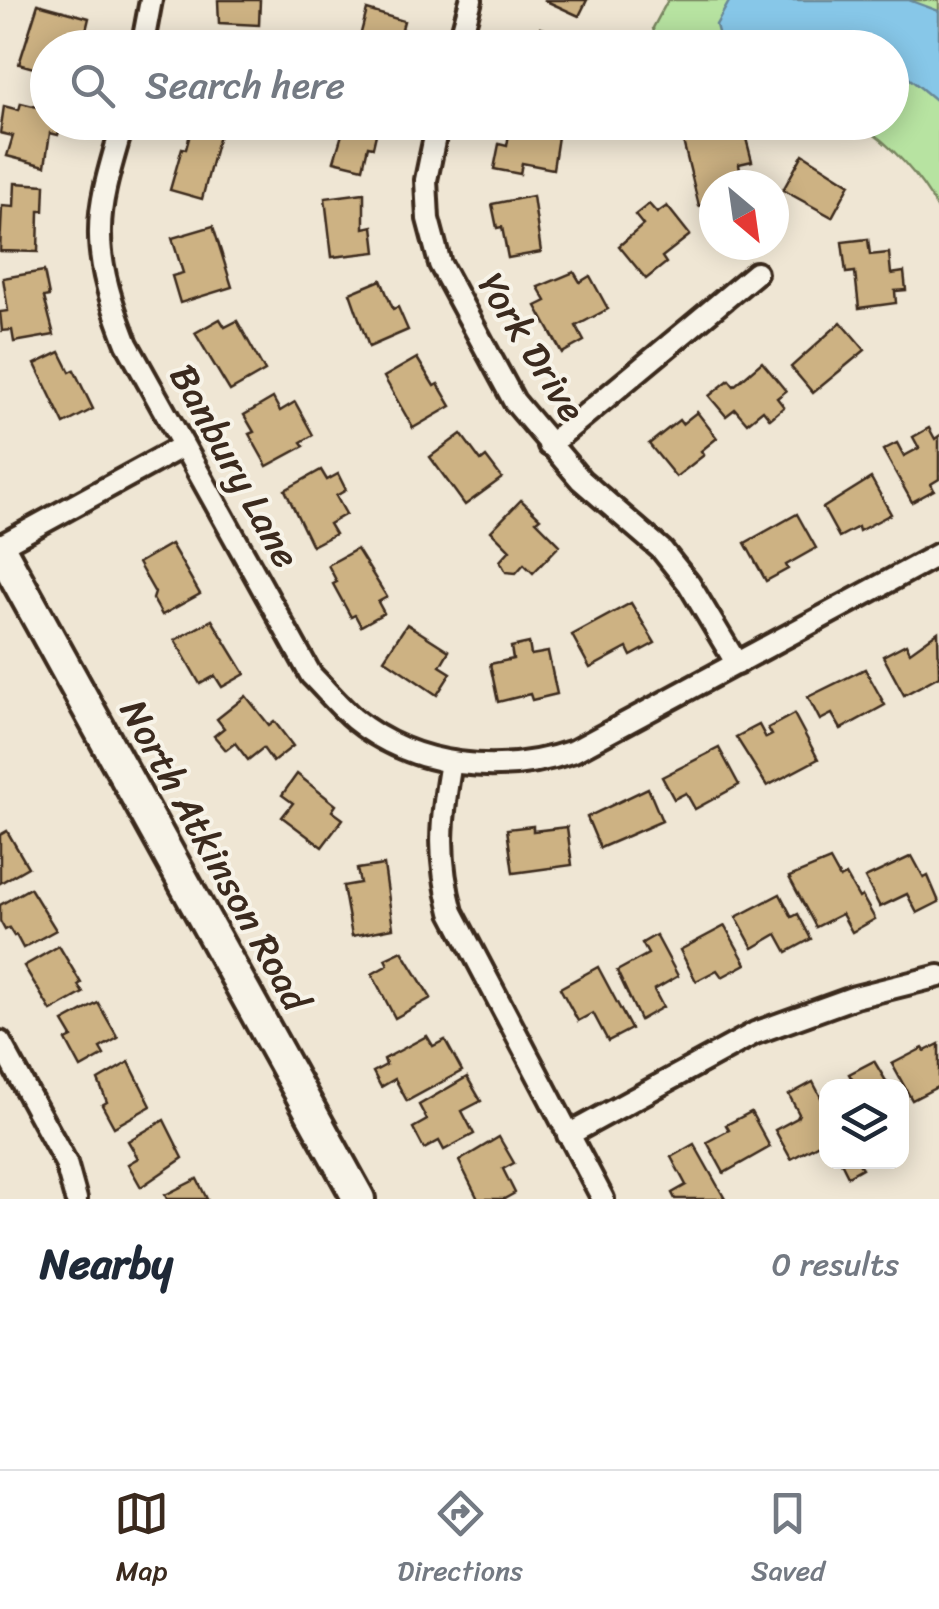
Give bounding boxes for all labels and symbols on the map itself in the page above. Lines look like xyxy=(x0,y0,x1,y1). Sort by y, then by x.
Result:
north arrow xyxy=(699,170,789,260)
street label: York Drive xyxy=(459,259,604,436)
street label: Banbury Lane xyxy=(150,351,319,581)
street label: North Atkinson Road xyxy=(101,687,330,1027)

